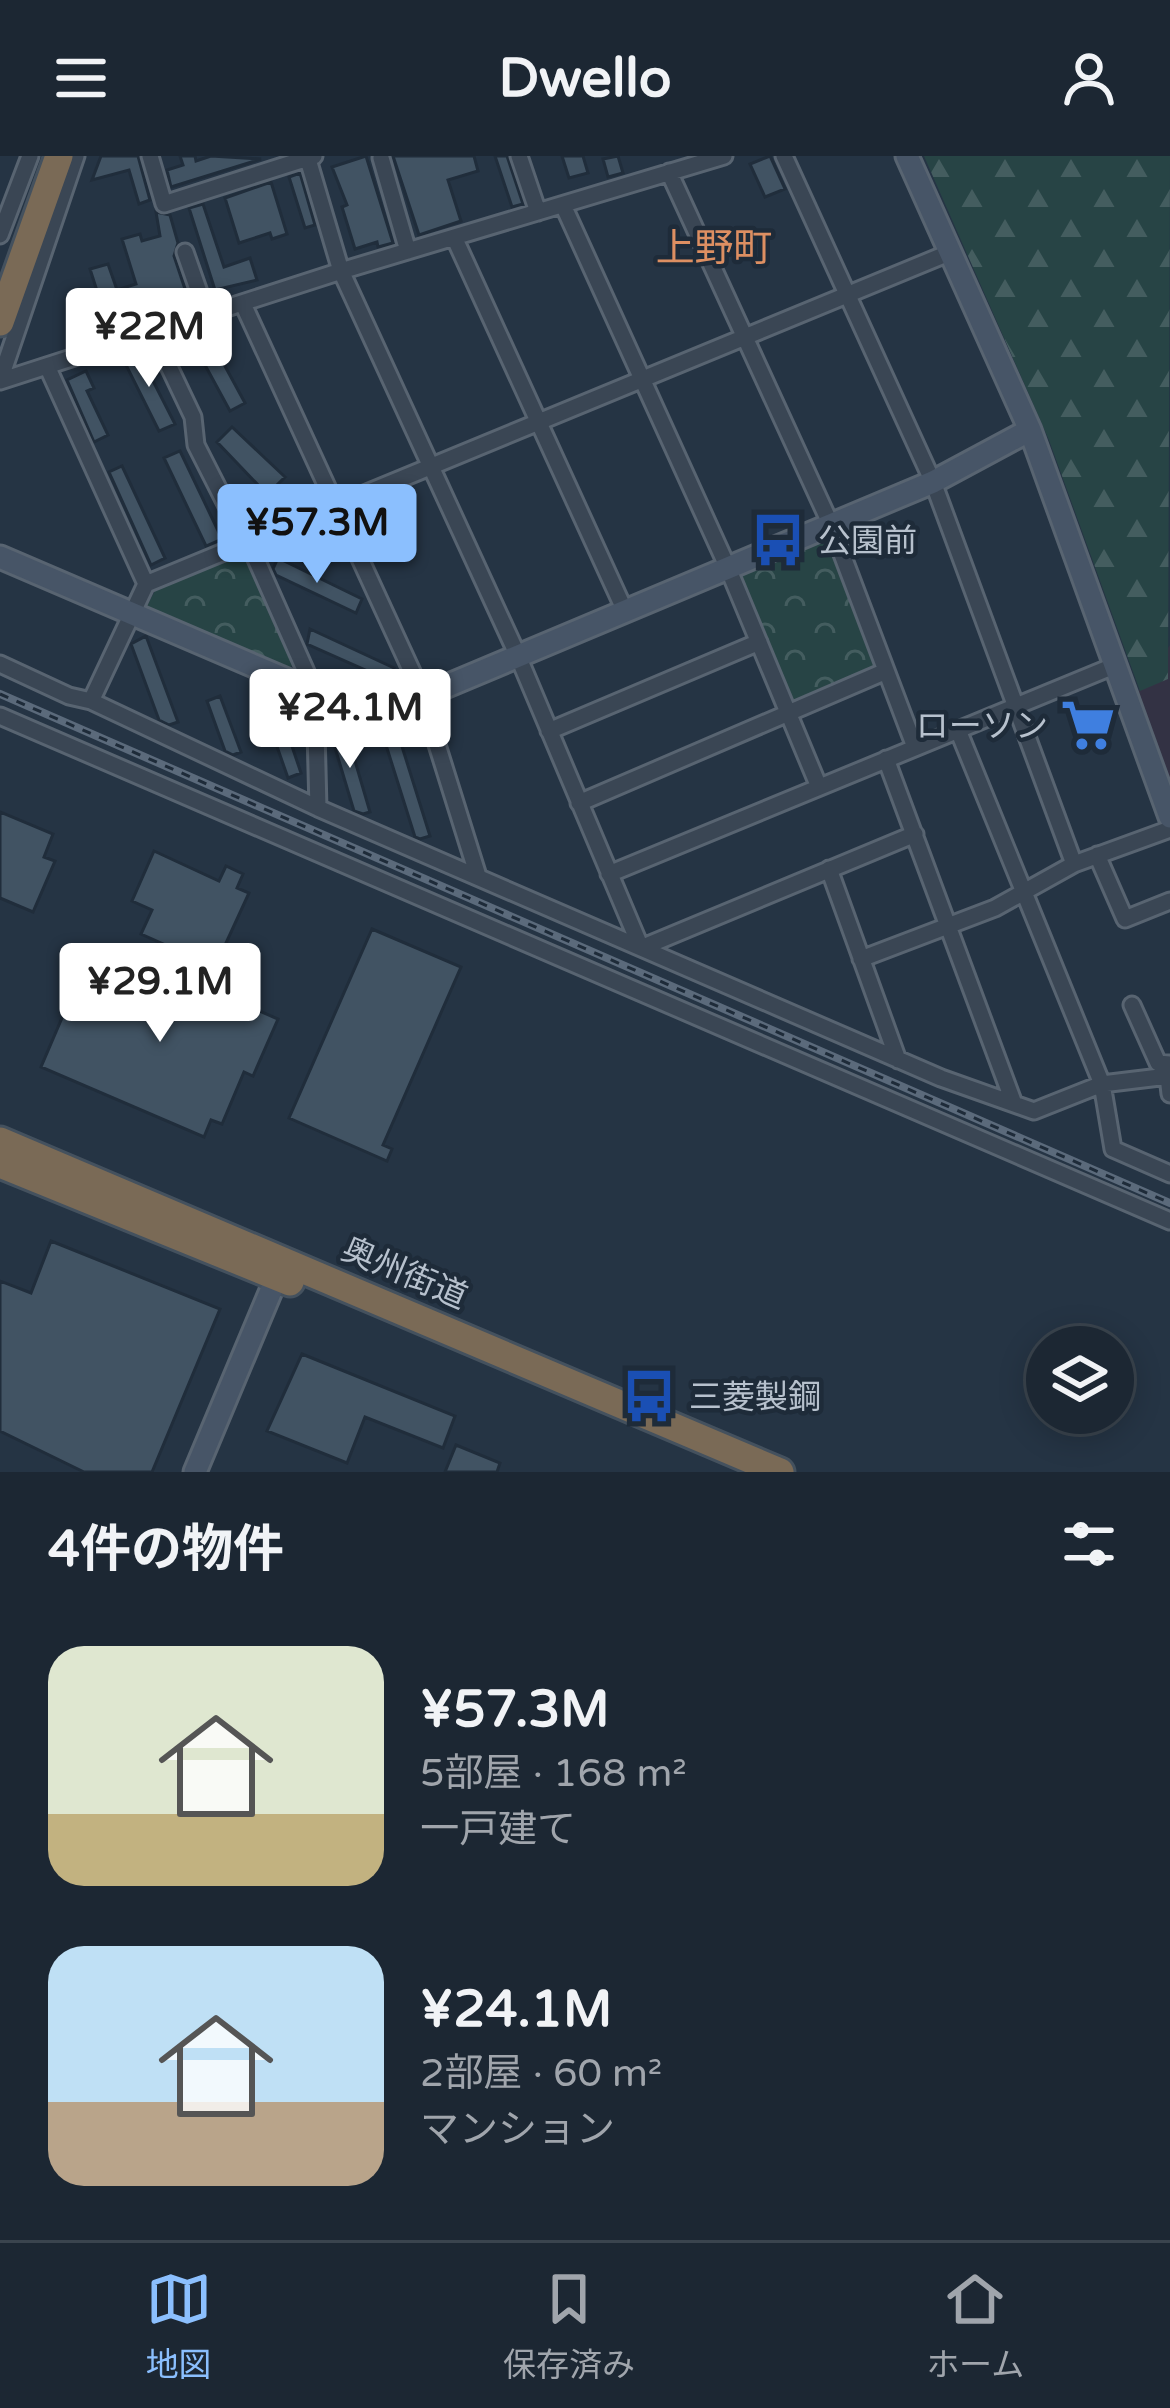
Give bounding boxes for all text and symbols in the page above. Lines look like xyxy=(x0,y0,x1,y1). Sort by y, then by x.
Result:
icon: menu xyxy=(48,45,114,111)
icon: person xyxy=(1056,45,1122,111)
text: Dwello xyxy=(498,46,672,111)
district label: 上野町 xyxy=(655,225,773,272)
pin: ¥22M xyxy=(78,288,220,390)
text: ¥22M xyxy=(93,303,205,350)
pin: ¥57.3M xyxy=(219,484,415,586)
text: ¥57.3M xyxy=(244,499,390,546)
bus stop icon: 公園前 xyxy=(749,511,807,569)
place label: 公園前 xyxy=(818,522,917,561)
pin: ¥24.1M xyxy=(252,669,448,771)
text: ¥24.1M xyxy=(277,684,423,731)
supermarket icon: ローソン xyxy=(1059,696,1117,754)
place label: ローソン xyxy=(916,707,1048,746)
pin: ¥29.1M xyxy=(62,943,258,1045)
text: ¥29.1M xyxy=(87,958,233,1005)
street label: 奥州街道 xyxy=(336,1230,473,1317)
map controls xyxy=(1026,1326,1134,1434)
button: layers xyxy=(1026,1326,1134,1434)
bus stop icon: 三菱製鋼 xyxy=(620,1367,678,1425)
place label: 三菱製鋼 xyxy=(689,1378,821,1417)
icon: filters xyxy=(1056,1511,1122,1577)
text: 4件の物件 xyxy=(48,1519,284,1581)
text: ¥57.3M xyxy=(420,1679,610,1741)
icon: home xyxy=(144,1694,288,1838)
text: 5部屋 · 168 m² xyxy=(420,1750,687,1797)
text: 一戸建て xyxy=(420,1806,576,1853)
text: ¥24.1M xyxy=(420,1979,612,2041)
icon: home xyxy=(144,1994,288,2138)
text: 2部屋 · 60 m² xyxy=(420,2050,662,2097)
text: マンション xyxy=(420,2106,615,2153)
tab: 地図 xyxy=(146,2266,212,2386)
tab: 保存済み xyxy=(503,2266,635,2386)
tab: ホーム xyxy=(926,2266,1024,2386)

